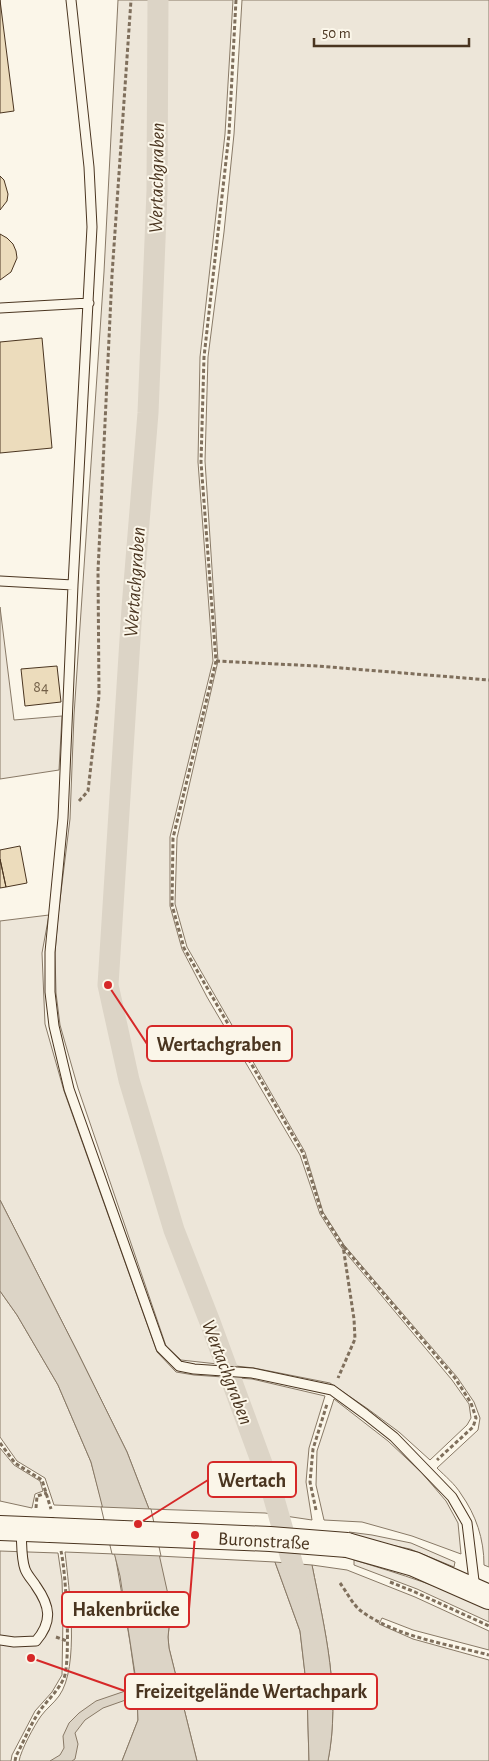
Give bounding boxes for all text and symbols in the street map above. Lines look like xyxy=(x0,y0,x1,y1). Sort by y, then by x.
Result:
scale bar xyxy=(314,15,469,47)
text: 50 m xyxy=(322,26,351,41)
water label: Wertachgraben xyxy=(146,122,168,234)
water label: Wertachgraben xyxy=(121,526,149,638)
house number: 84 xyxy=(33,679,49,695)
callout: Wertachgraben xyxy=(147,1026,292,1061)
text: Wertachgraben xyxy=(156,1035,282,1055)
water label: Wertachgraben xyxy=(198,1317,256,1428)
callout: Wertach xyxy=(208,1462,296,1497)
text: Wertach xyxy=(218,1471,286,1491)
street label: Buronstraße xyxy=(218,1530,310,1553)
callout: Hakenbrücke xyxy=(62,1592,189,1627)
text: Hakenbrücke xyxy=(72,1600,180,1620)
callout: Freizeitgelände Wertachpark xyxy=(125,1674,377,1709)
text: Freizeitgelände Wertachpark xyxy=(135,1682,367,1702)

